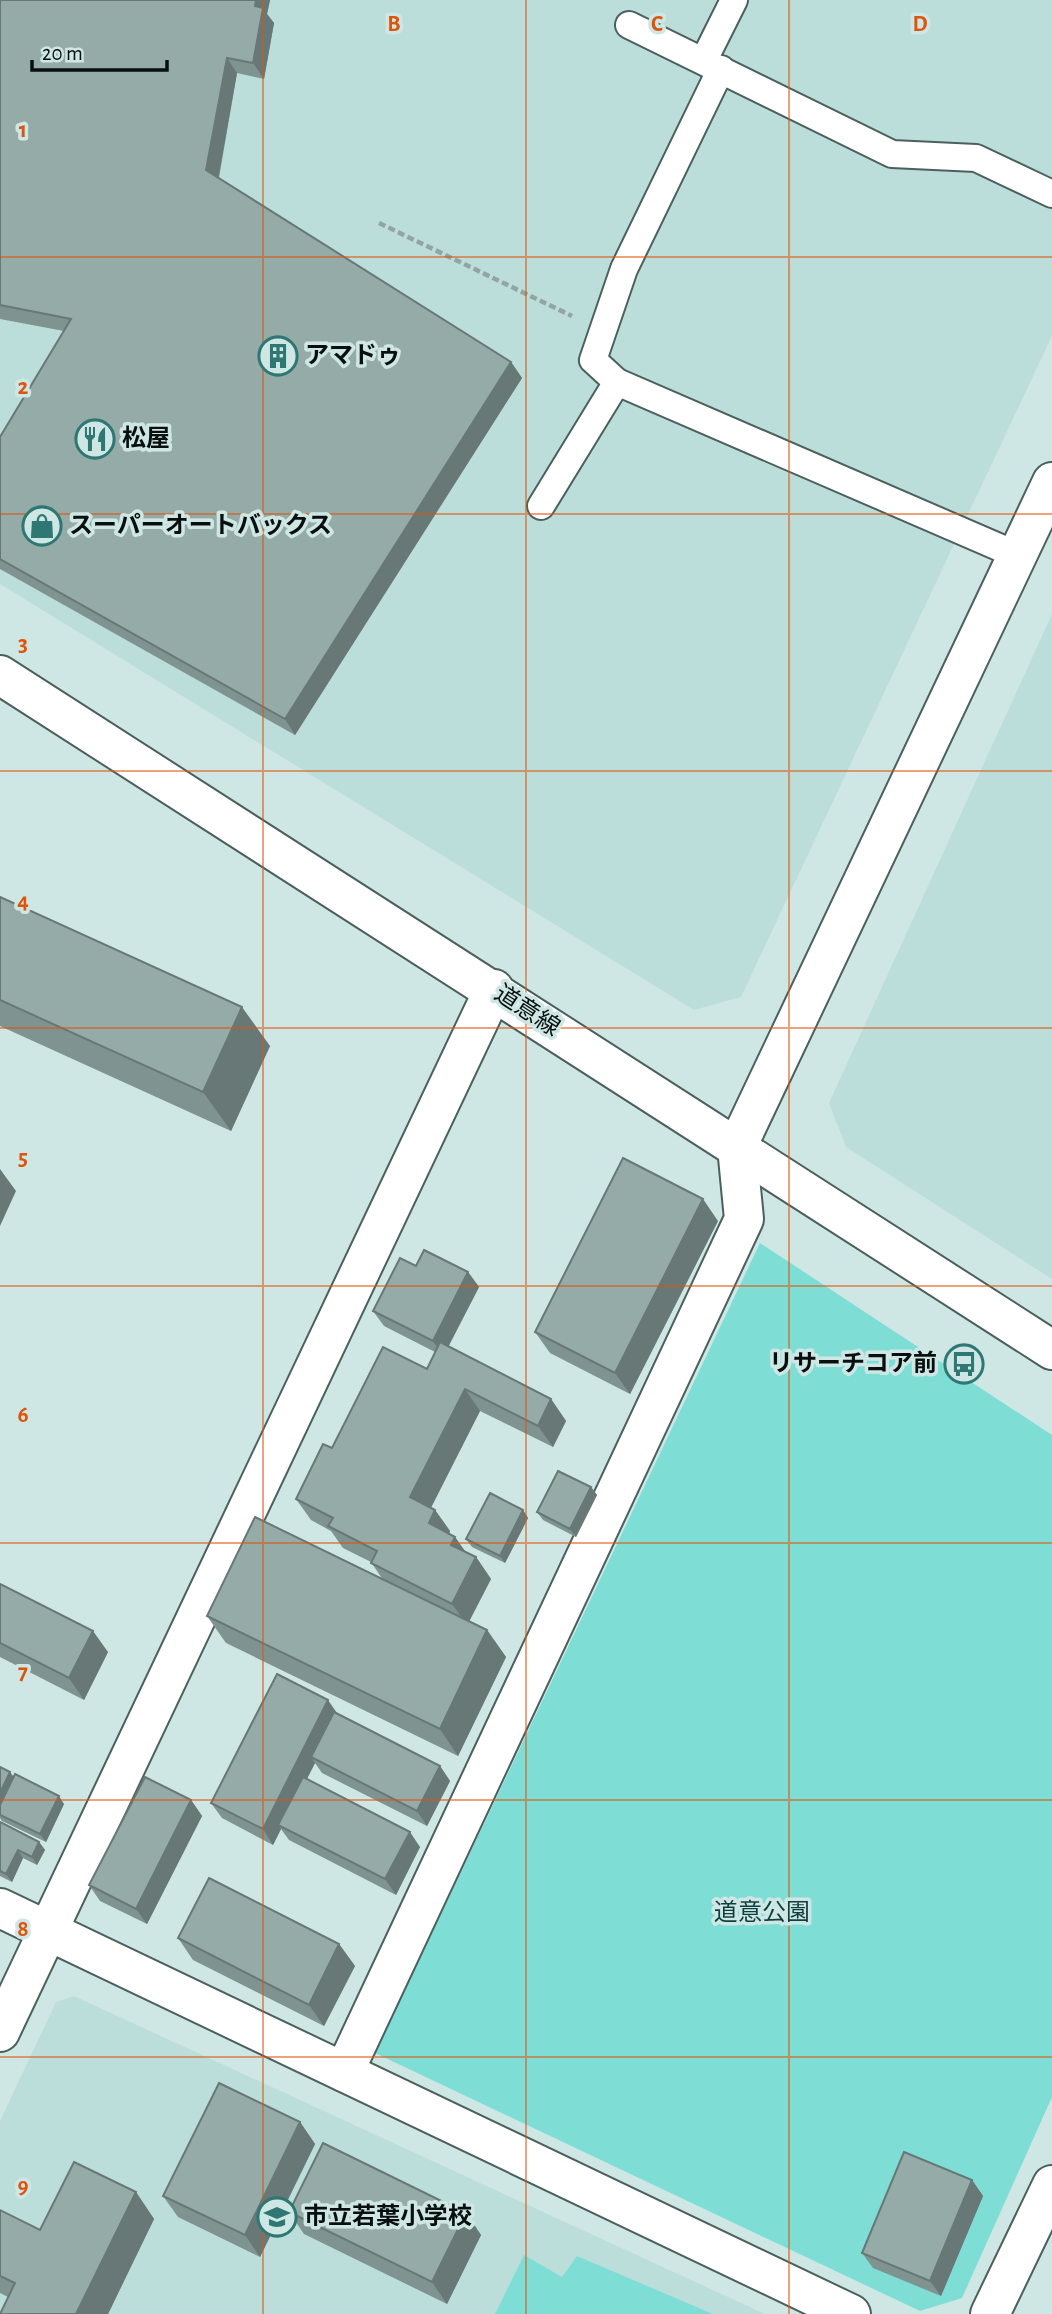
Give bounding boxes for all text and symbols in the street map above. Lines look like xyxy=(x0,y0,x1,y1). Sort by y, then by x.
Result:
text: B xyxy=(387,13,401,36)
text: C xyxy=(651,13,663,36)
text: D xyxy=(912,13,928,36)
scale bar xyxy=(32,28,166,72)
text: 20 m xyxy=(42,43,83,64)
text: 1 xyxy=(19,119,27,142)
building icon: アマドゥ xyxy=(257,335,299,377)
place label: アマドゥ xyxy=(305,343,401,368)
text: 2 xyxy=(18,376,29,399)
restaurant icon: 松屋 xyxy=(74,418,116,460)
place label: 松屋 xyxy=(122,425,170,451)
shop icon: スーパーオートバックス xyxy=(21,505,63,547)
place label: スーパーオートバックス xyxy=(69,512,332,538)
text: 3 xyxy=(18,633,28,656)
text: 4 xyxy=(17,890,29,913)
street label: 道意線 xyxy=(490,980,565,1041)
text: 5 xyxy=(18,1147,28,1170)
bus stop icon: リサーチコア前 xyxy=(943,1343,985,1385)
place label: リサーチコア前 xyxy=(769,1350,937,1376)
text: 6 xyxy=(17,1404,29,1427)
text: 7 xyxy=(18,1661,28,1684)
park label: 道意公園 xyxy=(714,1899,810,1925)
text: 8 xyxy=(17,1918,29,1941)
text: 9 xyxy=(17,2175,29,2198)
school or university icon: 市立若葉小学校 xyxy=(256,2196,298,2238)
place label: 市立若葉小学校 xyxy=(304,2203,472,2229)

